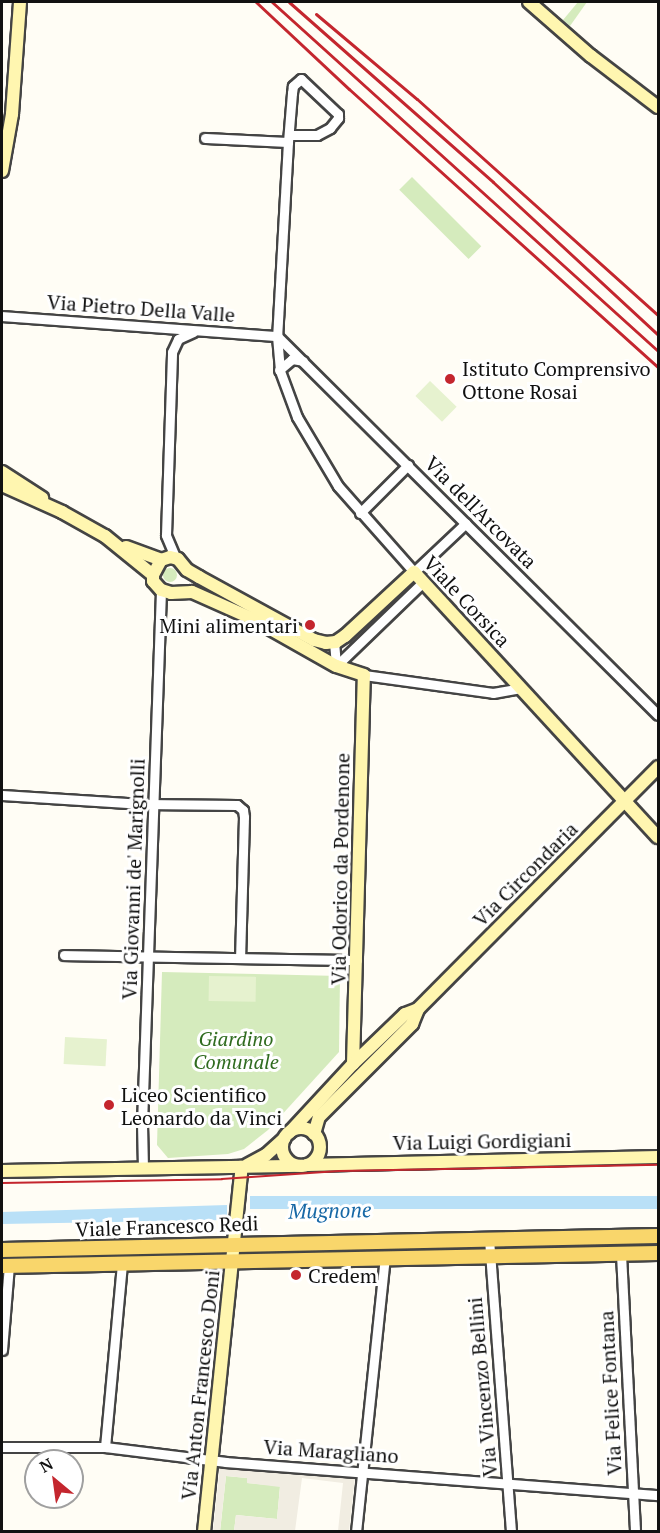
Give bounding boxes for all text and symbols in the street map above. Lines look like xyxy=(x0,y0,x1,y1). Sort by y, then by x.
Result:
street label: Via Pietro Della Valle xyxy=(46,289,236,327)
place label: Istituto Comprensivo Ottone Rosai xyxy=(462,356,651,403)
marker: Istituto Comprensivo Ottone Rosai xyxy=(443,372,457,386)
street label: Via dell'Arcovata xyxy=(420,451,542,573)
street label: Viale Corsica xyxy=(419,550,515,652)
place label: Mini alimentari xyxy=(159,613,298,637)
marker: Mini alimentari xyxy=(303,618,317,632)
street label: Via Odorico da Pordenone xyxy=(326,753,354,985)
street label: Via Giovanni de' Marignolli xyxy=(117,757,149,1001)
street label: Via Circondaria xyxy=(468,817,582,931)
park label: Giardino Comunale xyxy=(193,1027,279,1074)
place label: Liceo Scientifico Leonardo da Vinci xyxy=(121,1082,283,1129)
marker: Liceo Scientifico Leonardo da Vinci xyxy=(102,1098,116,1112)
street label: Via Luigi Gordigiani xyxy=(392,1127,572,1155)
water label: Mugnone xyxy=(288,1197,372,1223)
street label: Viale Francesco Redi xyxy=(75,1211,259,1241)
place label: Credem xyxy=(308,1263,377,1287)
marker: Credem xyxy=(289,1268,303,1282)
street label: Via Anton Francesco Doni xyxy=(176,1269,224,1501)
street label: Via Vincenzo Bellini xyxy=(462,1296,502,1478)
street label: Via Felice Fontana xyxy=(594,1310,626,1476)
street label: Via Maragliano xyxy=(263,1434,399,1468)
north arrow xyxy=(24,1449,84,1509)
text: N xyxy=(36,1452,57,1478)

